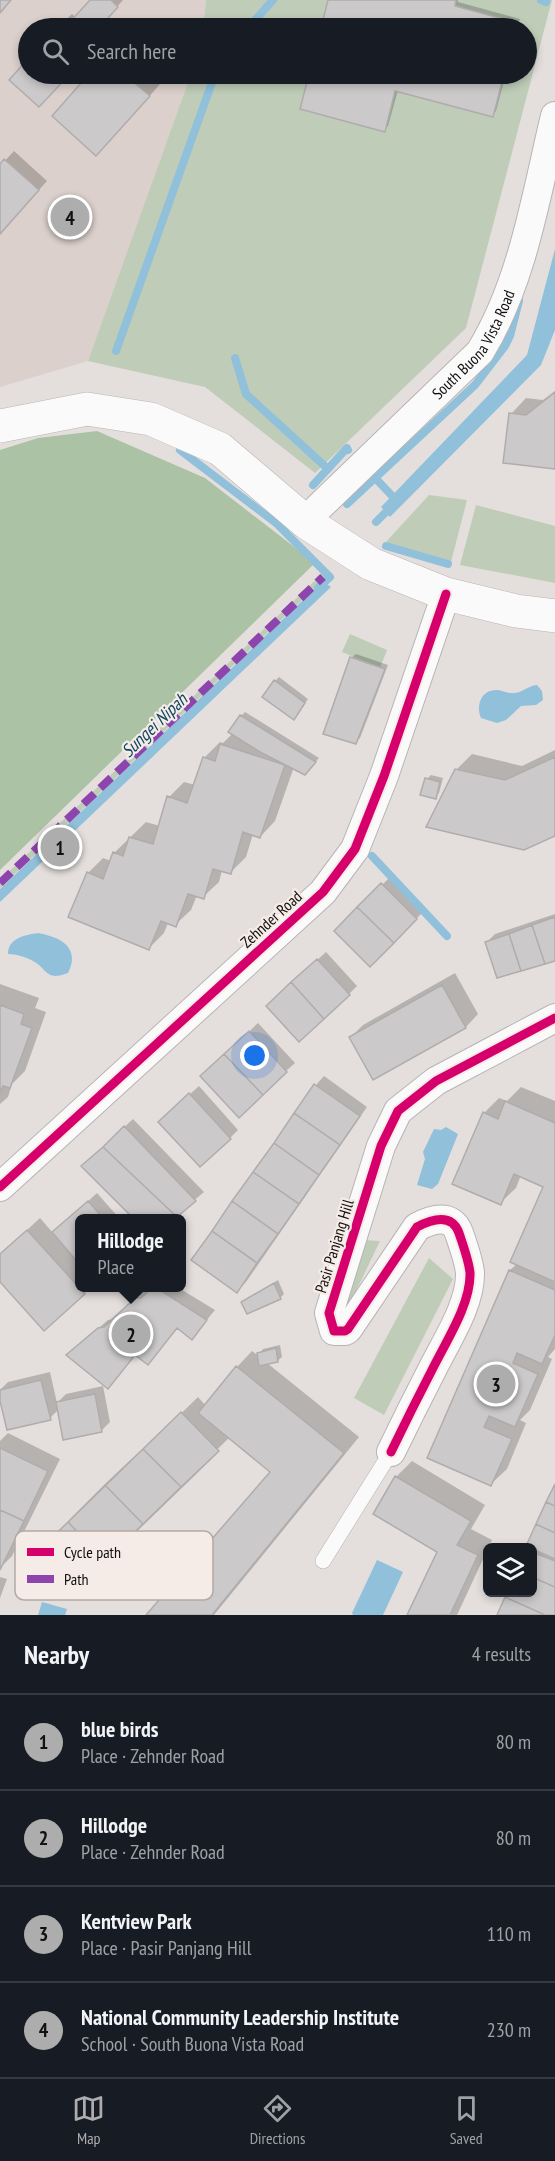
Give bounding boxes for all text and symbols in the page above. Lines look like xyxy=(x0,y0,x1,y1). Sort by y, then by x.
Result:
search box xyxy=(18,18,537,84)
icon: search xyxy=(39,35,72,68)
text: Search here xyxy=(87,37,176,65)
pin: 4 xyxy=(50,194,90,240)
street label: South Buona Vista Road xyxy=(428,287,519,403)
water label: Sungei Nipah xyxy=(116,687,193,762)
pin: 1 xyxy=(40,824,80,870)
street label: Zehnder Road xyxy=(236,886,306,952)
your location xyxy=(240,1041,269,1070)
street label: Pasir Panjang Hill xyxy=(310,1197,358,1295)
popup xyxy=(75,1214,186,1292)
text: Hillodge xyxy=(97,1226,164,1254)
text: Place xyxy=(97,1254,134,1280)
pin: 2 xyxy=(112,1312,150,1356)
pin: 3 xyxy=(476,1362,516,1406)
legend xyxy=(15,1531,213,1600)
text: Cycle path xyxy=(64,1542,121,1562)
map controls xyxy=(483,1543,537,1597)
button: layers xyxy=(483,1543,537,1597)
text: Path xyxy=(64,1569,89,1589)
text: Nearby xyxy=(24,1638,89,1671)
text: 4 results xyxy=(472,1641,531,1667)
text: blue birds xyxy=(81,1715,158,1743)
text: 1 xyxy=(39,1729,48,1755)
text: 80 m xyxy=(496,1729,531,1755)
text: Place · Zehnder Road xyxy=(81,1743,225,1769)
text: Hillodge xyxy=(81,1811,147,1839)
text: 2 xyxy=(39,1825,48,1851)
text: 80 m xyxy=(496,1825,531,1851)
text: Place · Zehnder Road xyxy=(81,1839,225,1865)
text: Kentview Park xyxy=(81,1907,192,1935)
text: 3 xyxy=(39,1921,48,1947)
text: 110 m xyxy=(487,1921,531,1947)
text: Place · Pasir Panjang Hill xyxy=(81,1935,251,1961)
text: National Community Leadership Institute xyxy=(81,2003,399,2031)
text: 4 xyxy=(39,2017,48,2043)
text: 230 m xyxy=(487,2017,531,2043)
text: School · South Buona Vista Road xyxy=(81,2031,304,2057)
tab: Map xyxy=(72,2092,105,2148)
tab: Directions xyxy=(250,2092,305,2148)
tab: Saved xyxy=(450,2092,483,2148)

